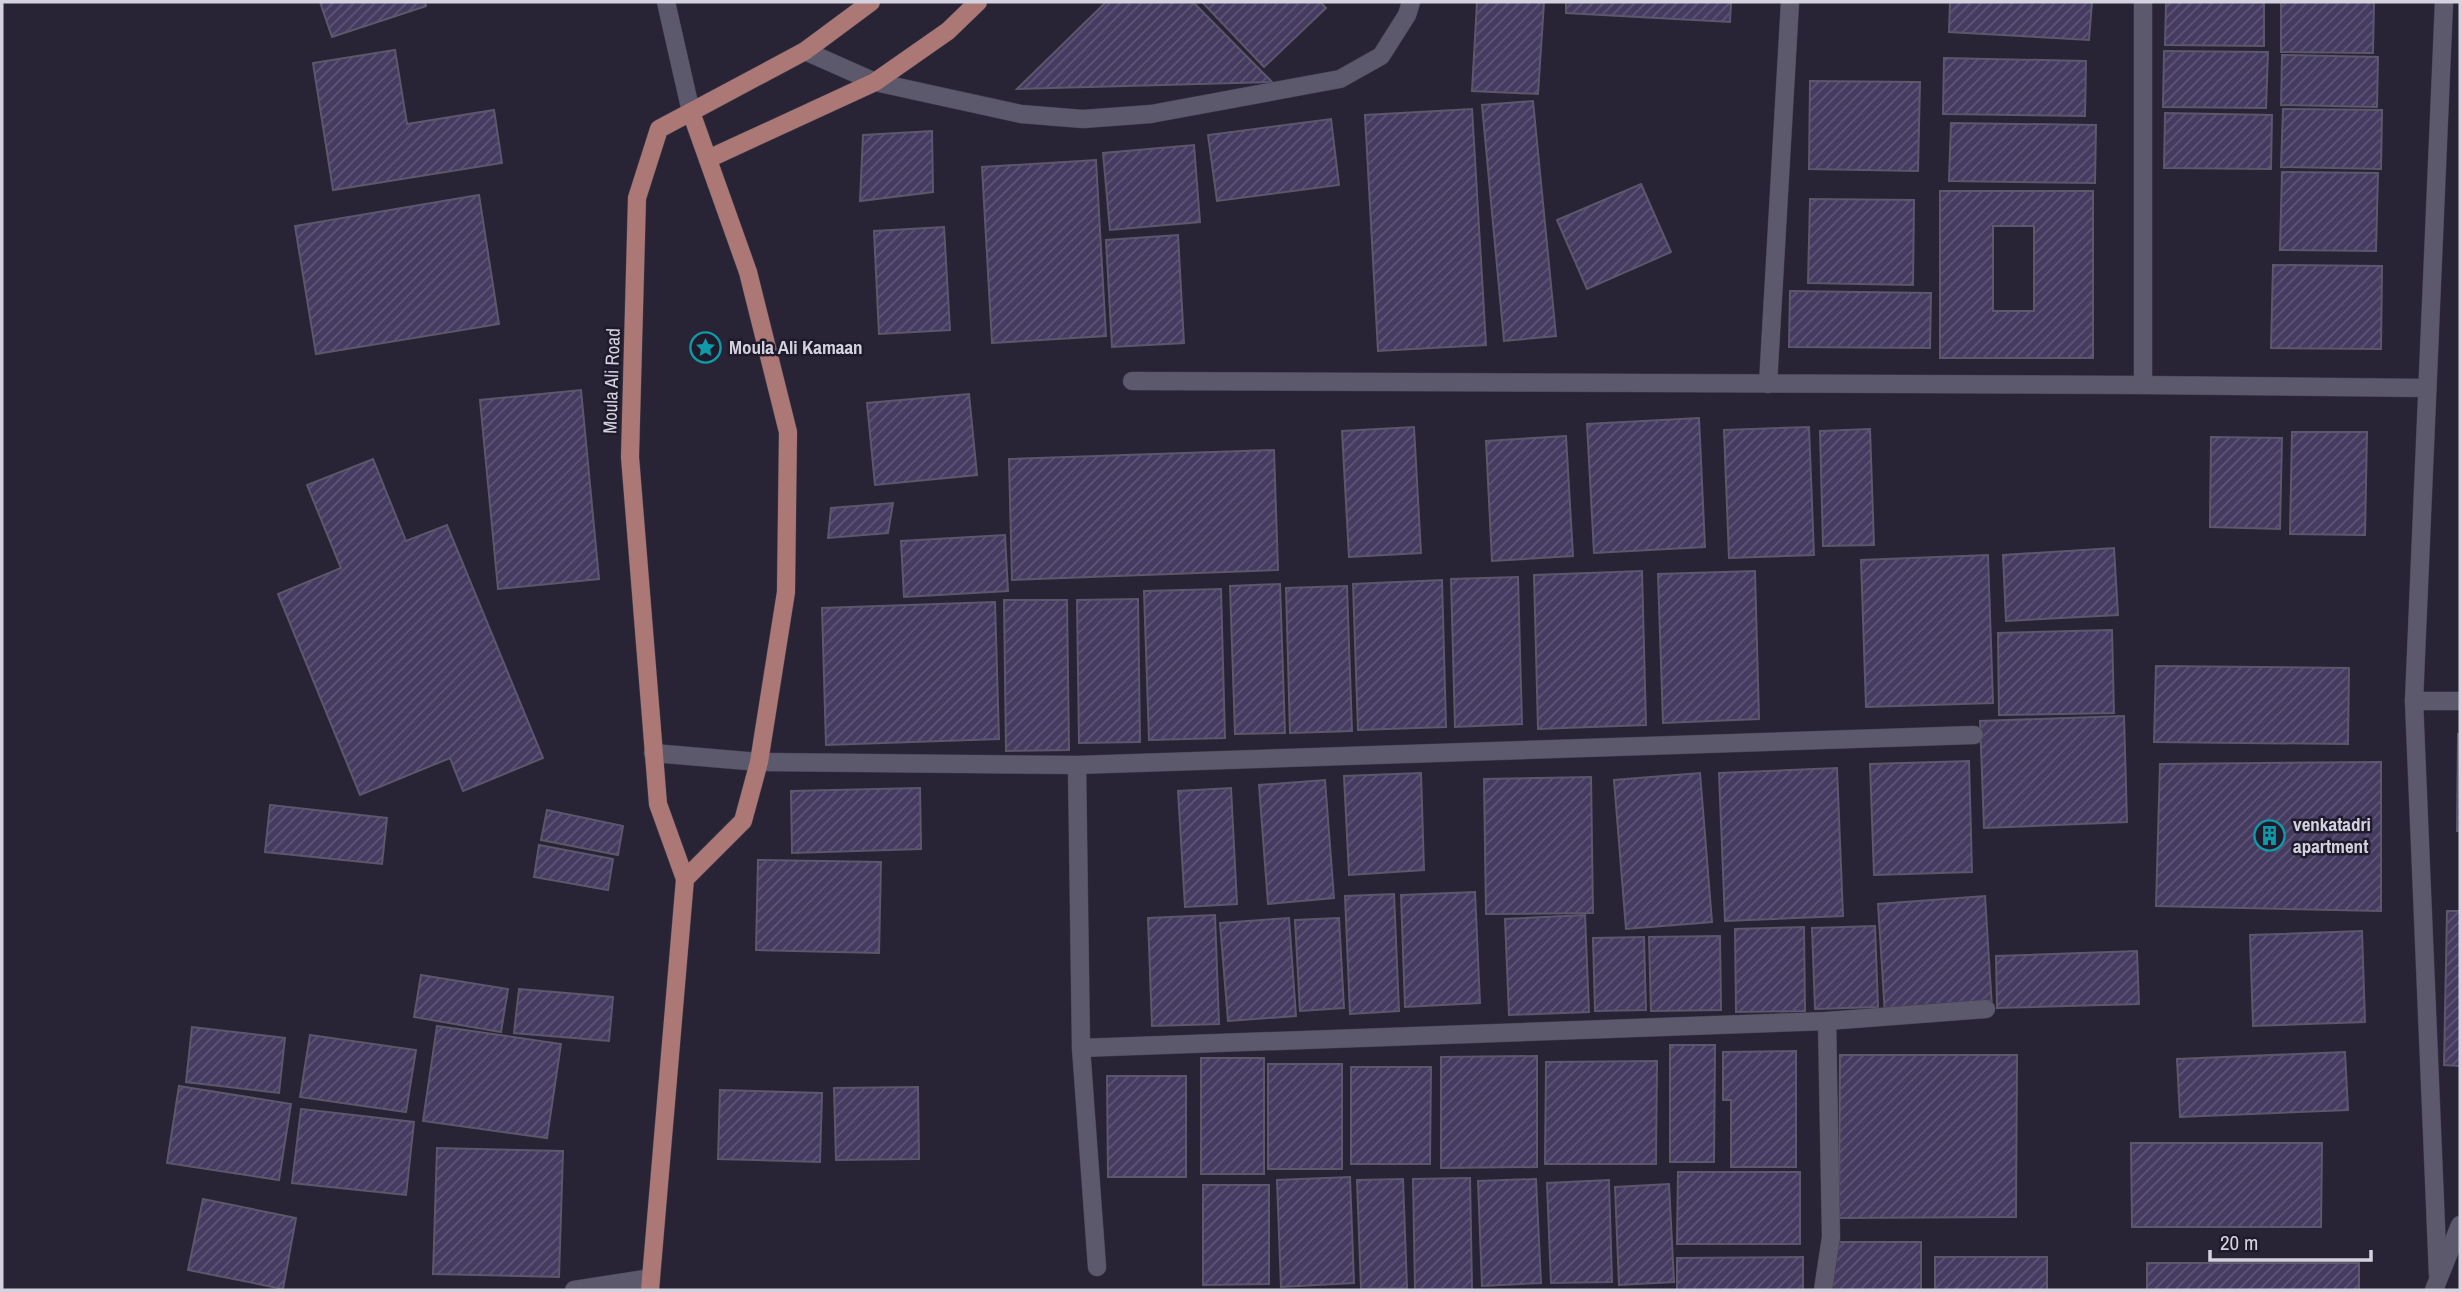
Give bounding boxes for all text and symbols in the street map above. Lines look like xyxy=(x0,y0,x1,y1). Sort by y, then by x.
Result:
street label: Moula Ali Road xyxy=(596,328,626,434)
place icon: Moula Ali Kamaan xyxy=(689,330,723,364)
place label: Moula Ali Kamaan xyxy=(729,334,863,360)
place label: venkatadri apartment xyxy=(2293,811,2371,859)
building icon: venkatadri apartment xyxy=(2253,818,2287,852)
scale bar xyxy=(2210,1218,2371,1262)
text: 20 m xyxy=(2220,1228,2258,1257)

